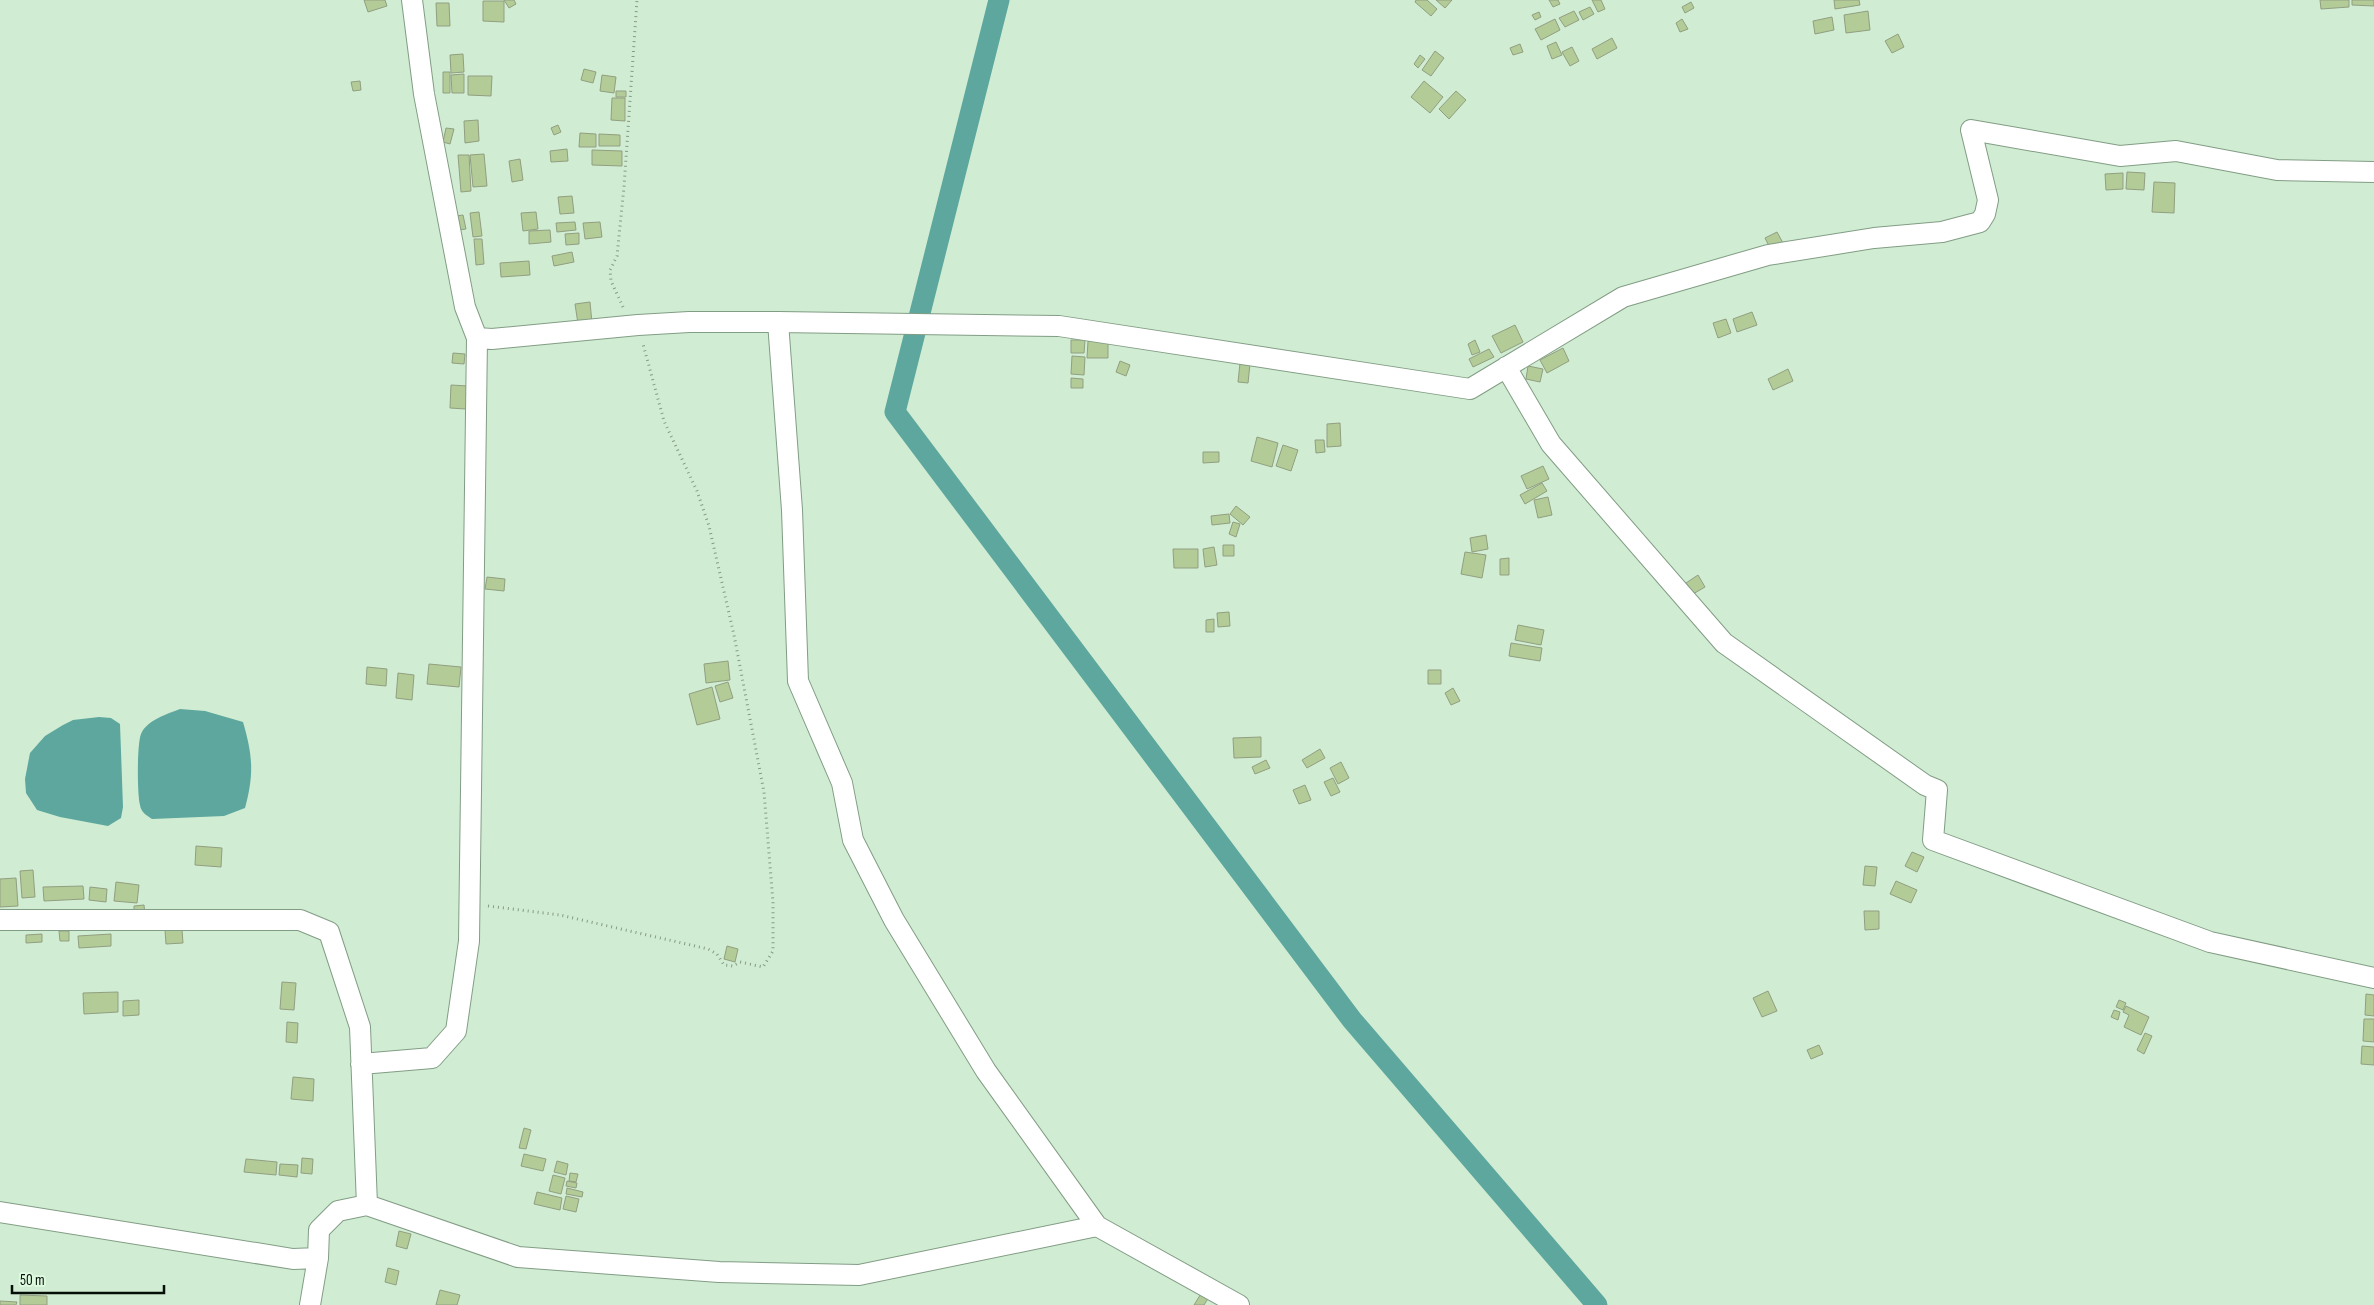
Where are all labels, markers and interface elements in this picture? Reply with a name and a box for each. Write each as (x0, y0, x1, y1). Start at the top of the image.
scale bar (12, 1262, 165, 1294)
text: 50 m (20, 1271, 45, 1290)

